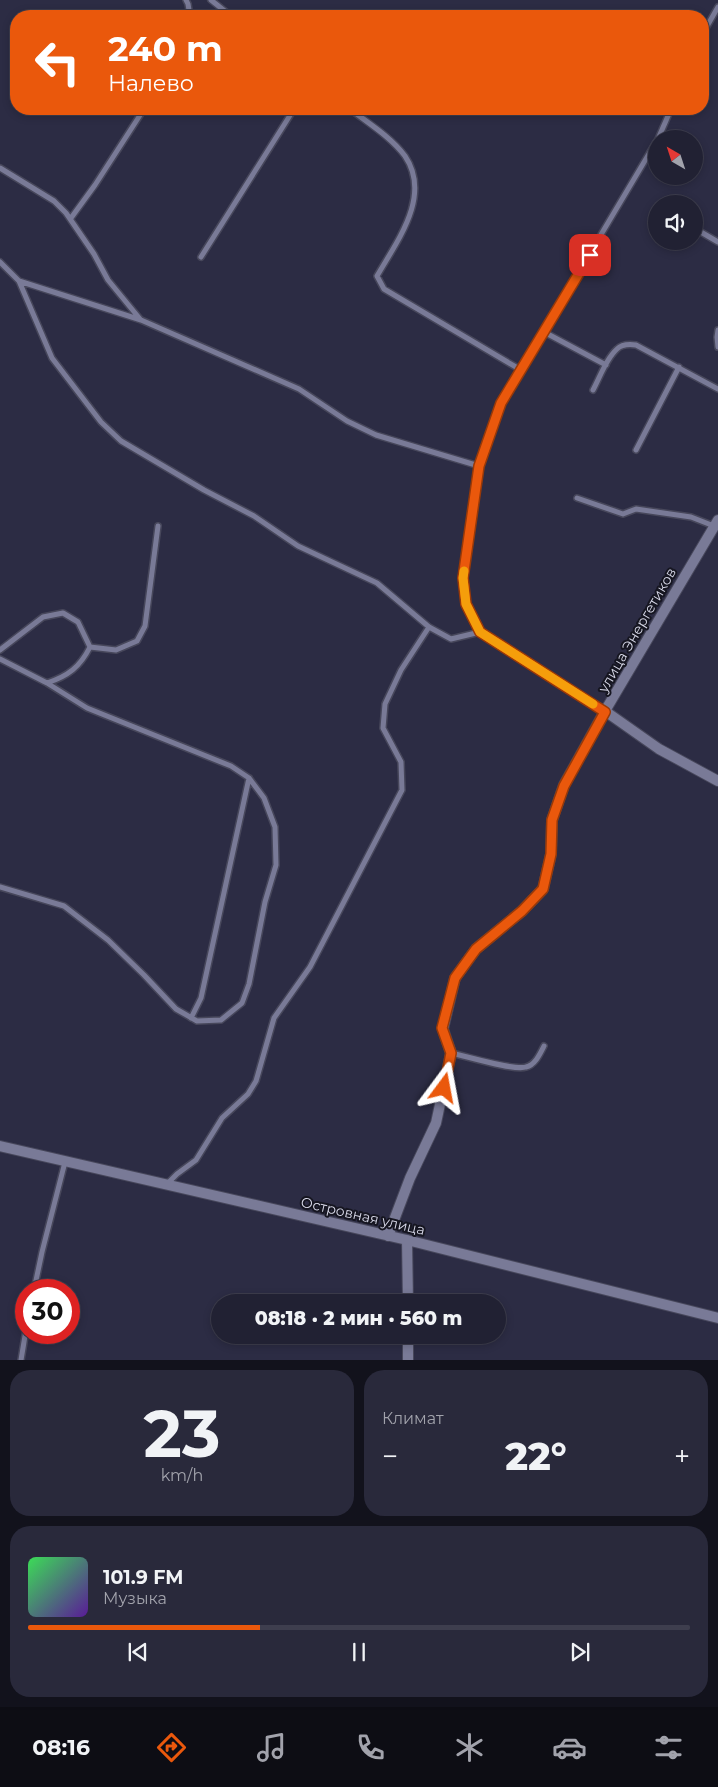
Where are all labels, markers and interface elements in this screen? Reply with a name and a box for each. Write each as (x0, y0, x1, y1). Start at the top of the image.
text: 240 m (108, 27, 223, 70)
icon: left (25, 30, 90, 95)
text: Налево (108, 70, 194, 97)
north arrow (648, 130, 702, 185)
map controls (648, 130, 703, 250)
button: sound (648, 195, 703, 250)
pin (569, 234, 611, 276)
icon: arrive (576, 241, 604, 269)
street label: улица Энергетиков (593, 564, 680, 697)
position arrow (417, 1061, 469, 1113)
street label: Островная улица (299, 1193, 427, 1239)
speed limit sign: 30 (15, 1279, 80, 1344)
text: 08:18 · 2 мин · 560 m (255, 1307, 462, 1330)
text: 23 (144, 1394, 220, 1473)
text: Климат (382, 1409, 444, 1428)
text: 22° (505, 1433, 567, 1480)
text: − (382, 1439, 398, 1473)
text: + (674, 1439, 690, 1473)
text: km/h (161, 1466, 203, 1485)
text: 101.9 FM (103, 1566, 183, 1589)
text: Музыка (103, 1589, 167, 1608)
icon: previous (124, 1638, 152, 1666)
icon: pause (345, 1638, 373, 1666)
icon: next (566, 1638, 594, 1666)
icon: directions (154, 1730, 189, 1765)
icon: music (254, 1730, 289, 1765)
icon: phone (353, 1730, 388, 1765)
icon: climate (452, 1730, 487, 1765)
icon: car (552, 1730, 587, 1765)
icon: filters (651, 1730, 686, 1765)
text: 08:16 (32, 1734, 90, 1761)

